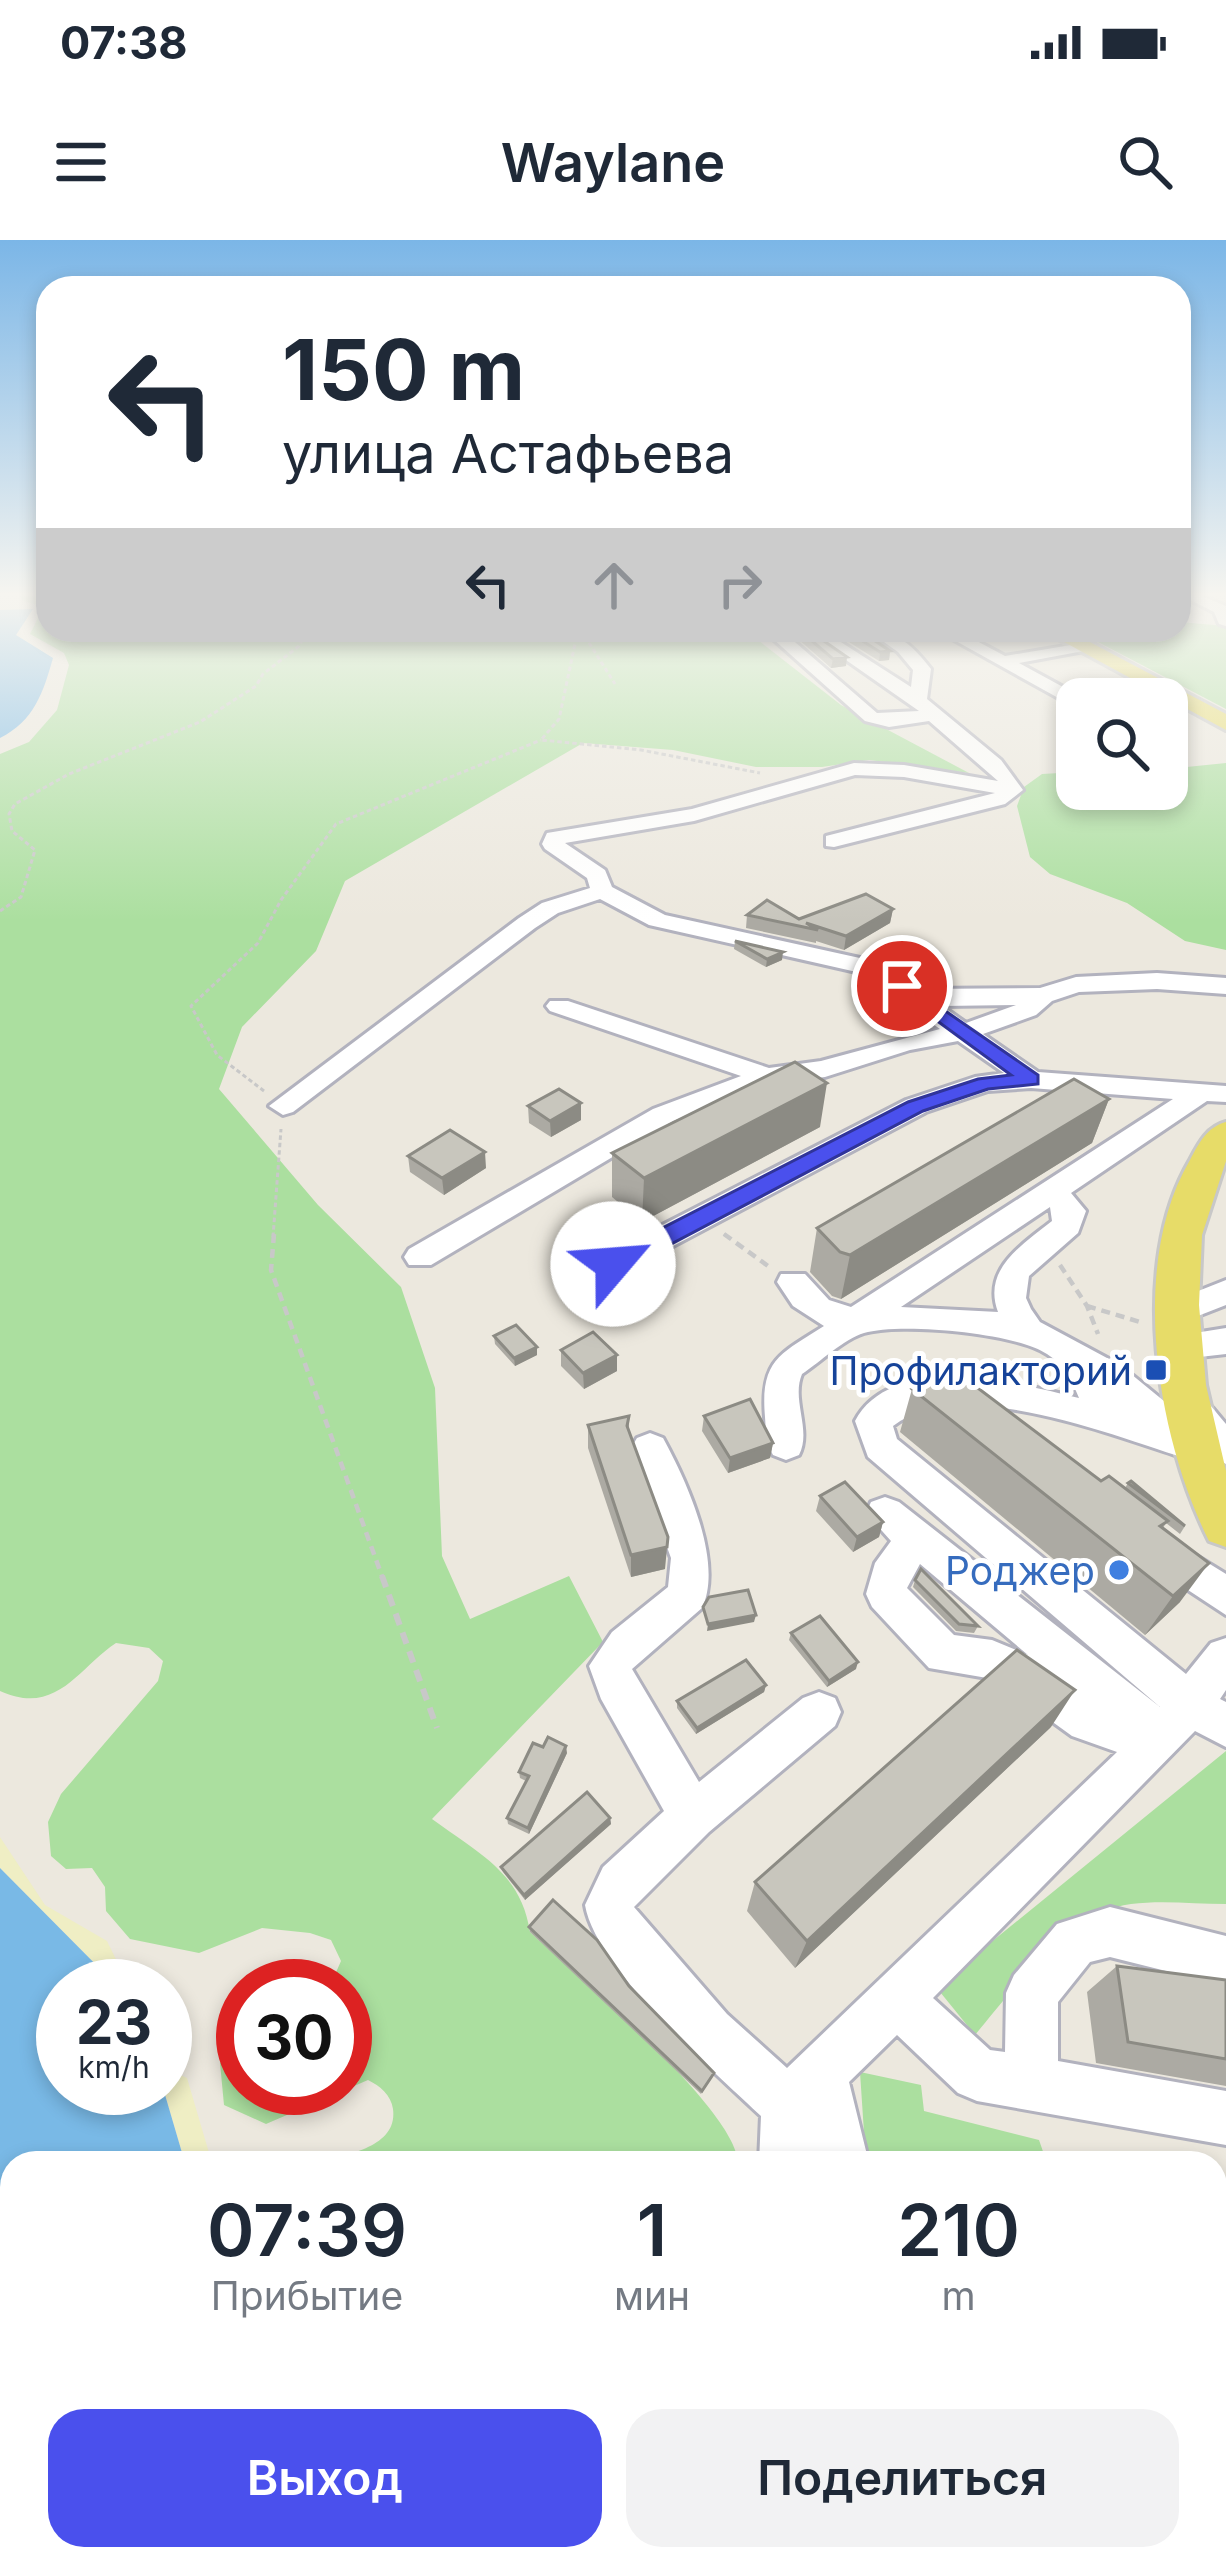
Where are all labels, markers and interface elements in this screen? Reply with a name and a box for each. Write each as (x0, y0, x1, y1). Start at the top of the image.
text: 07:38 (60, 15, 188, 70)
icon: menu (48, 129, 114, 195)
icon: search (1112, 129, 1178, 195)
text: Waylane (501, 130, 725, 195)
text: 150 m (282, 319, 525, 420)
icon: left (84, 324, 240, 480)
text: улица Астафьева (282, 421, 734, 486)
icon: left (455, 552, 521, 618)
icon: ahead (581, 552, 647, 618)
icon: right (707, 552, 773, 618)
map controls (1056, 678, 1188, 810)
button: search (1056, 678, 1188, 810)
pin (851, 935, 953, 1037)
icon: arrive (869, 953, 935, 1019)
position arrow (550, 1201, 676, 1327)
place label: Профилакторий (829, 1347, 1132, 1394)
marker: Профилакторий (1143, 1357, 1169, 1383)
place label: Роджер (945, 1547, 1095, 1594)
marker: Роджер (1106, 1557, 1132, 1583)
speed limit sign: 30 (216, 1959, 372, 2115)
text: 23 (76, 1986, 152, 2058)
text: km/h (78, 2049, 150, 2085)
text: 07:39 (207, 2186, 407, 2273)
text: 1 (637, 2186, 667, 2273)
text: 210 (897, 2186, 1020, 2273)
text: Прибытие (211, 2272, 403, 2319)
text: мин (614, 2272, 690, 2319)
text: m (941, 2272, 976, 2319)
button: Выход (48, 2409, 602, 2547)
button: Поделиться (626, 2409, 1179, 2547)

